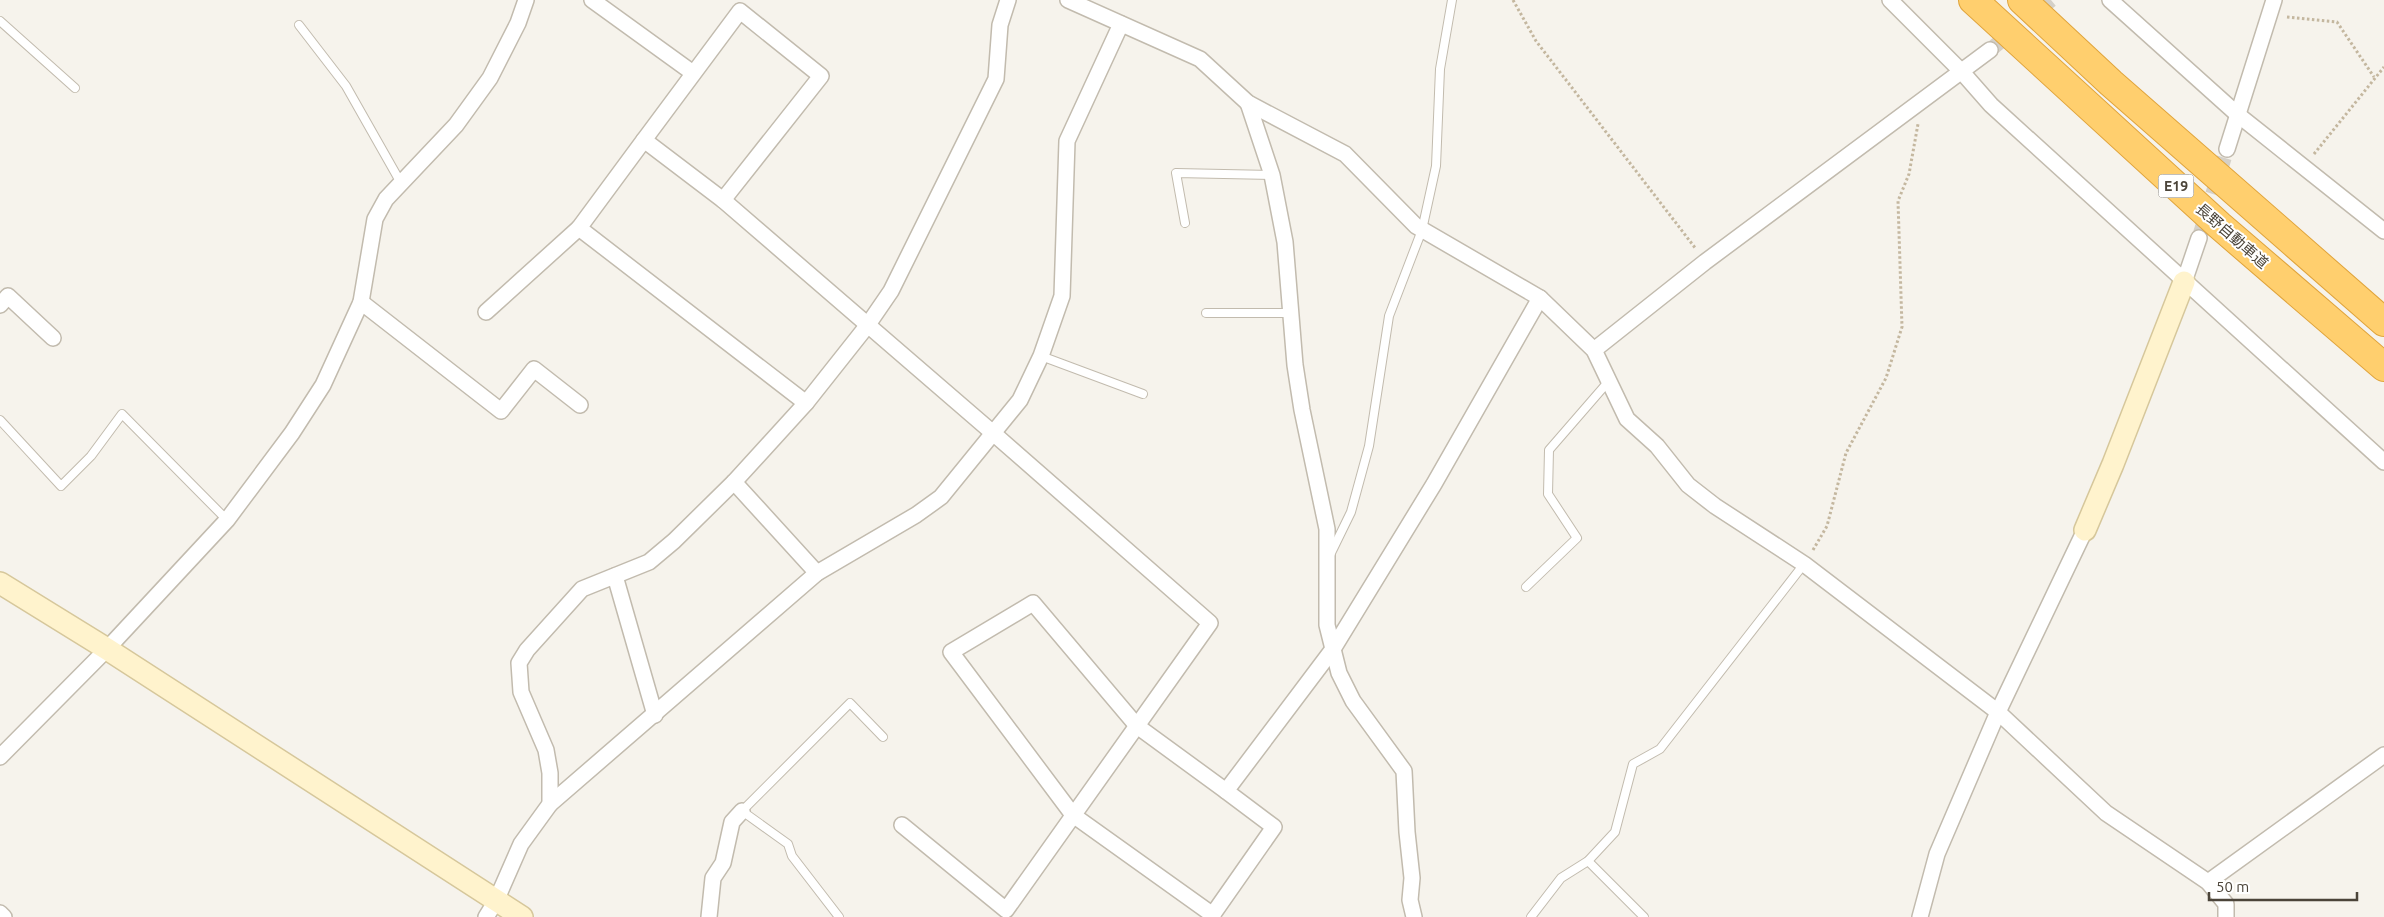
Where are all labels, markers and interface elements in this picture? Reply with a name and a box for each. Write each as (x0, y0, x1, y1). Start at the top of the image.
road number: E19 (2158, 175, 2194, 198)
street label: 長野自動車道 (2193, 200, 2272, 272)
scale bar (2209, 870, 2356, 902)
text: 50 m (2216, 878, 2249, 895)

